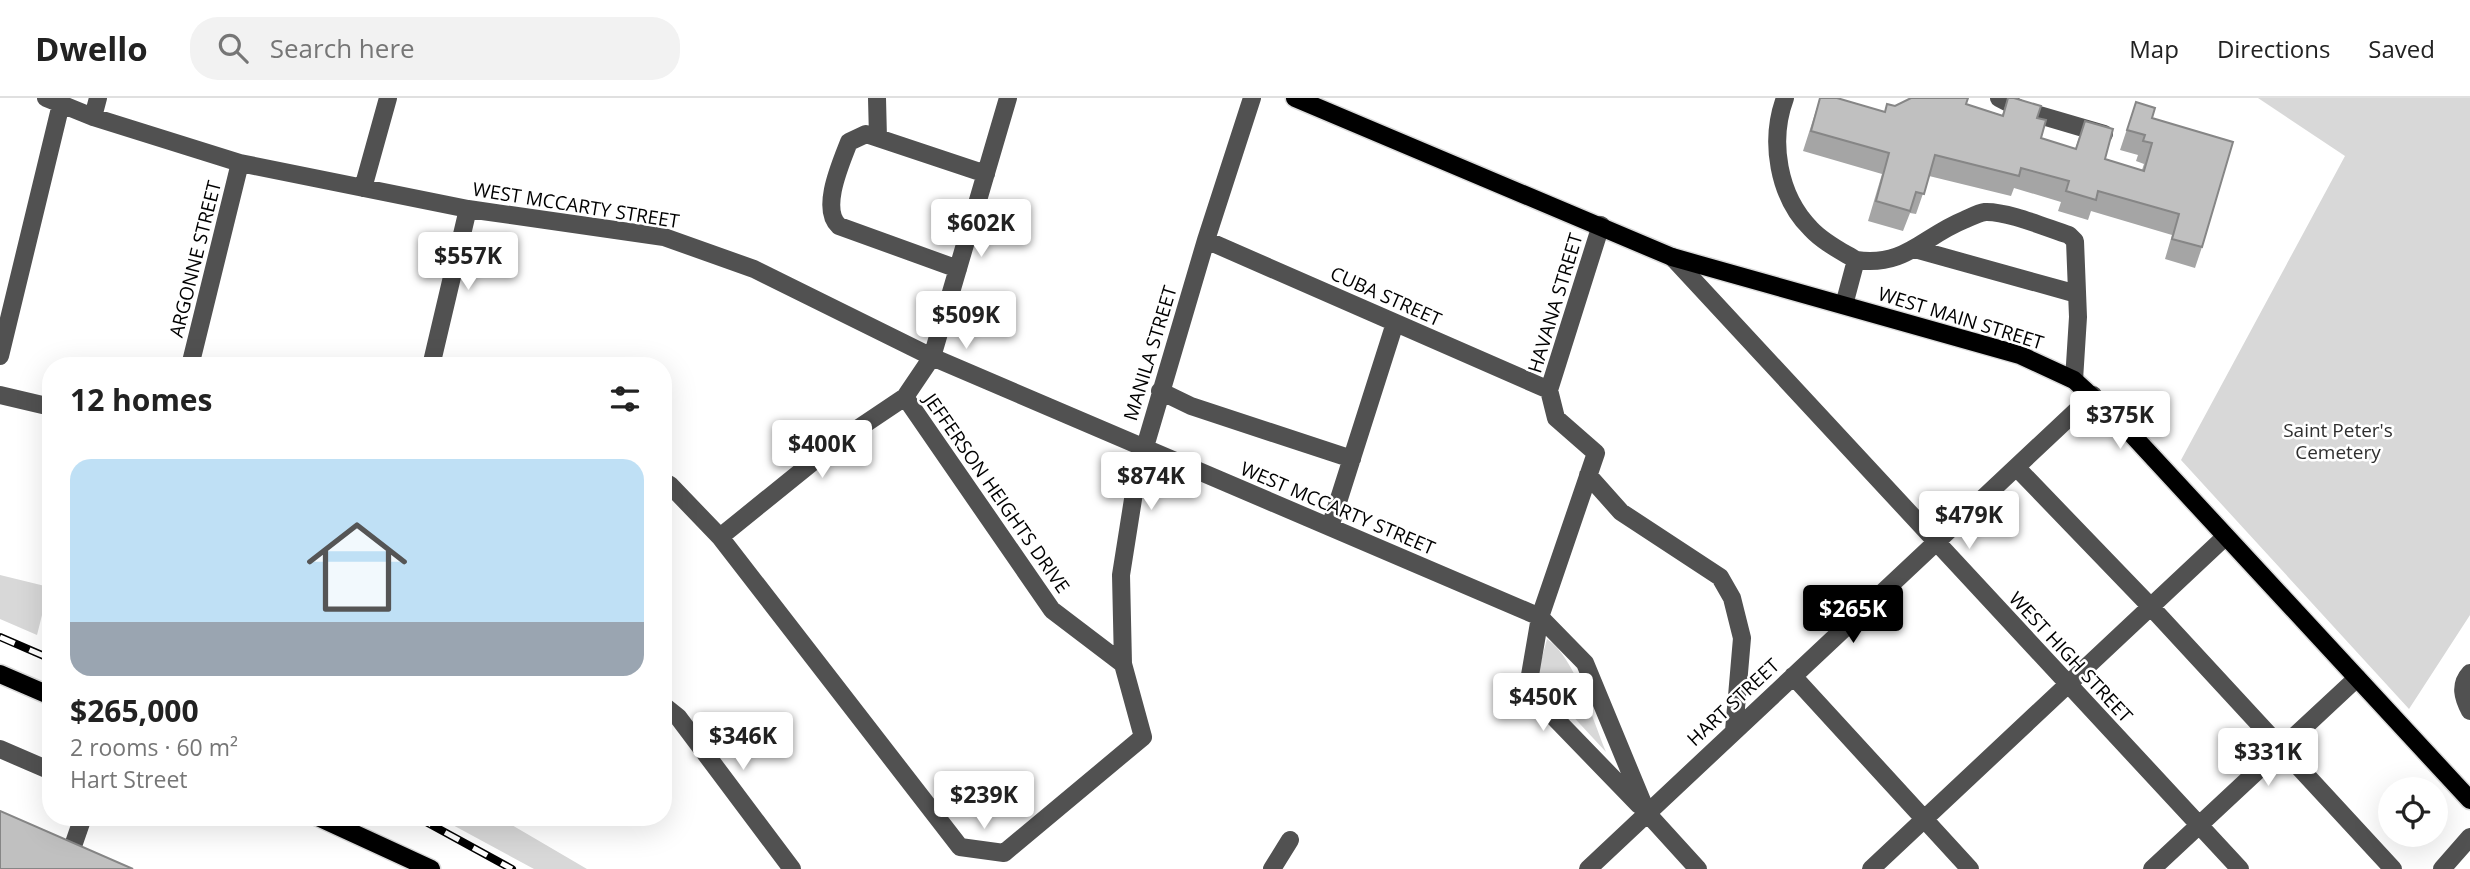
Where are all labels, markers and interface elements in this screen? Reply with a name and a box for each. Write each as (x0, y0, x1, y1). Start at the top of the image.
search box (190, 17, 680, 80)
text: Dwello (35, 26, 148, 71)
icon: search (214, 29, 252, 67)
text: Search here (270, 30, 415, 66)
text: Map (2129, 32, 2179, 65)
text: Directions (2217, 32, 2330, 65)
text: Saved (2368, 32, 2435, 65)
street label: WEST MCCARTY STREET (471, 176, 682, 234)
street label: ARGONNE STREET (163, 177, 227, 340)
pin: $602K (932, 200, 1030, 259)
text: $602K (947, 206, 1015, 238)
street label: HAVANA STREET (1521, 229, 1589, 376)
pin: $557K (419, 232, 517, 292)
text: $557K (434, 239, 502, 271)
street label: CUBA STREET (1326, 260, 1446, 332)
street label: WEST MAIN STREET (1875, 280, 2047, 356)
street label: MANILA STREET (1117, 282, 1183, 424)
pin: $509K (917, 292, 1015, 351)
text: $509K (932, 298, 1000, 330)
text: 12 homes (70, 379, 213, 420)
icon: filters (606, 380, 644, 418)
street label: JEFFERSON HEIGHTS DRIVE (917, 386, 1076, 598)
pin: $375K (2071, 392, 2169, 451)
text: $375K (2086, 398, 2154, 430)
park label: Saint Peter's Cemetery (2283, 417, 2393, 465)
pin: $400K (773, 420, 871, 480)
text: $400K (788, 427, 856, 459)
pin: $874K (1102, 452, 1200, 512)
street label: WEST MCCARTY STREET (1237, 455, 1440, 561)
text: $874K (1117, 459, 1185, 491)
pin: $479K (1920, 491, 2018, 551)
text: $479K (1935, 498, 2003, 530)
icon: home (294, 504, 420, 630)
pin: $265K (1804, 586, 1902, 645)
street label: WEST HIGH STREET (2003, 586, 2139, 728)
text: $265K (1819, 592, 1887, 624)
street label: HART STREET (1681, 652, 1785, 752)
pin: $450K (1494, 674, 1592, 733)
text: $450K (1509, 680, 1577, 712)
text: $265,000 (70, 690, 199, 731)
pin: $346K (694, 712, 792, 772)
text: $346K (709, 719, 777, 751)
pin: $331K (2219, 728, 2317, 788)
text: 2 rooms · 60 m² (70, 731, 238, 763)
text: $331K (2234, 735, 2302, 767)
text: Hart Street (70, 763, 188, 795)
pin: $239K (935, 772, 1033, 831)
map controls (2378, 777, 2448, 847)
button: locate (2378, 777, 2448, 847)
text: $239K (950, 778, 1018, 810)

